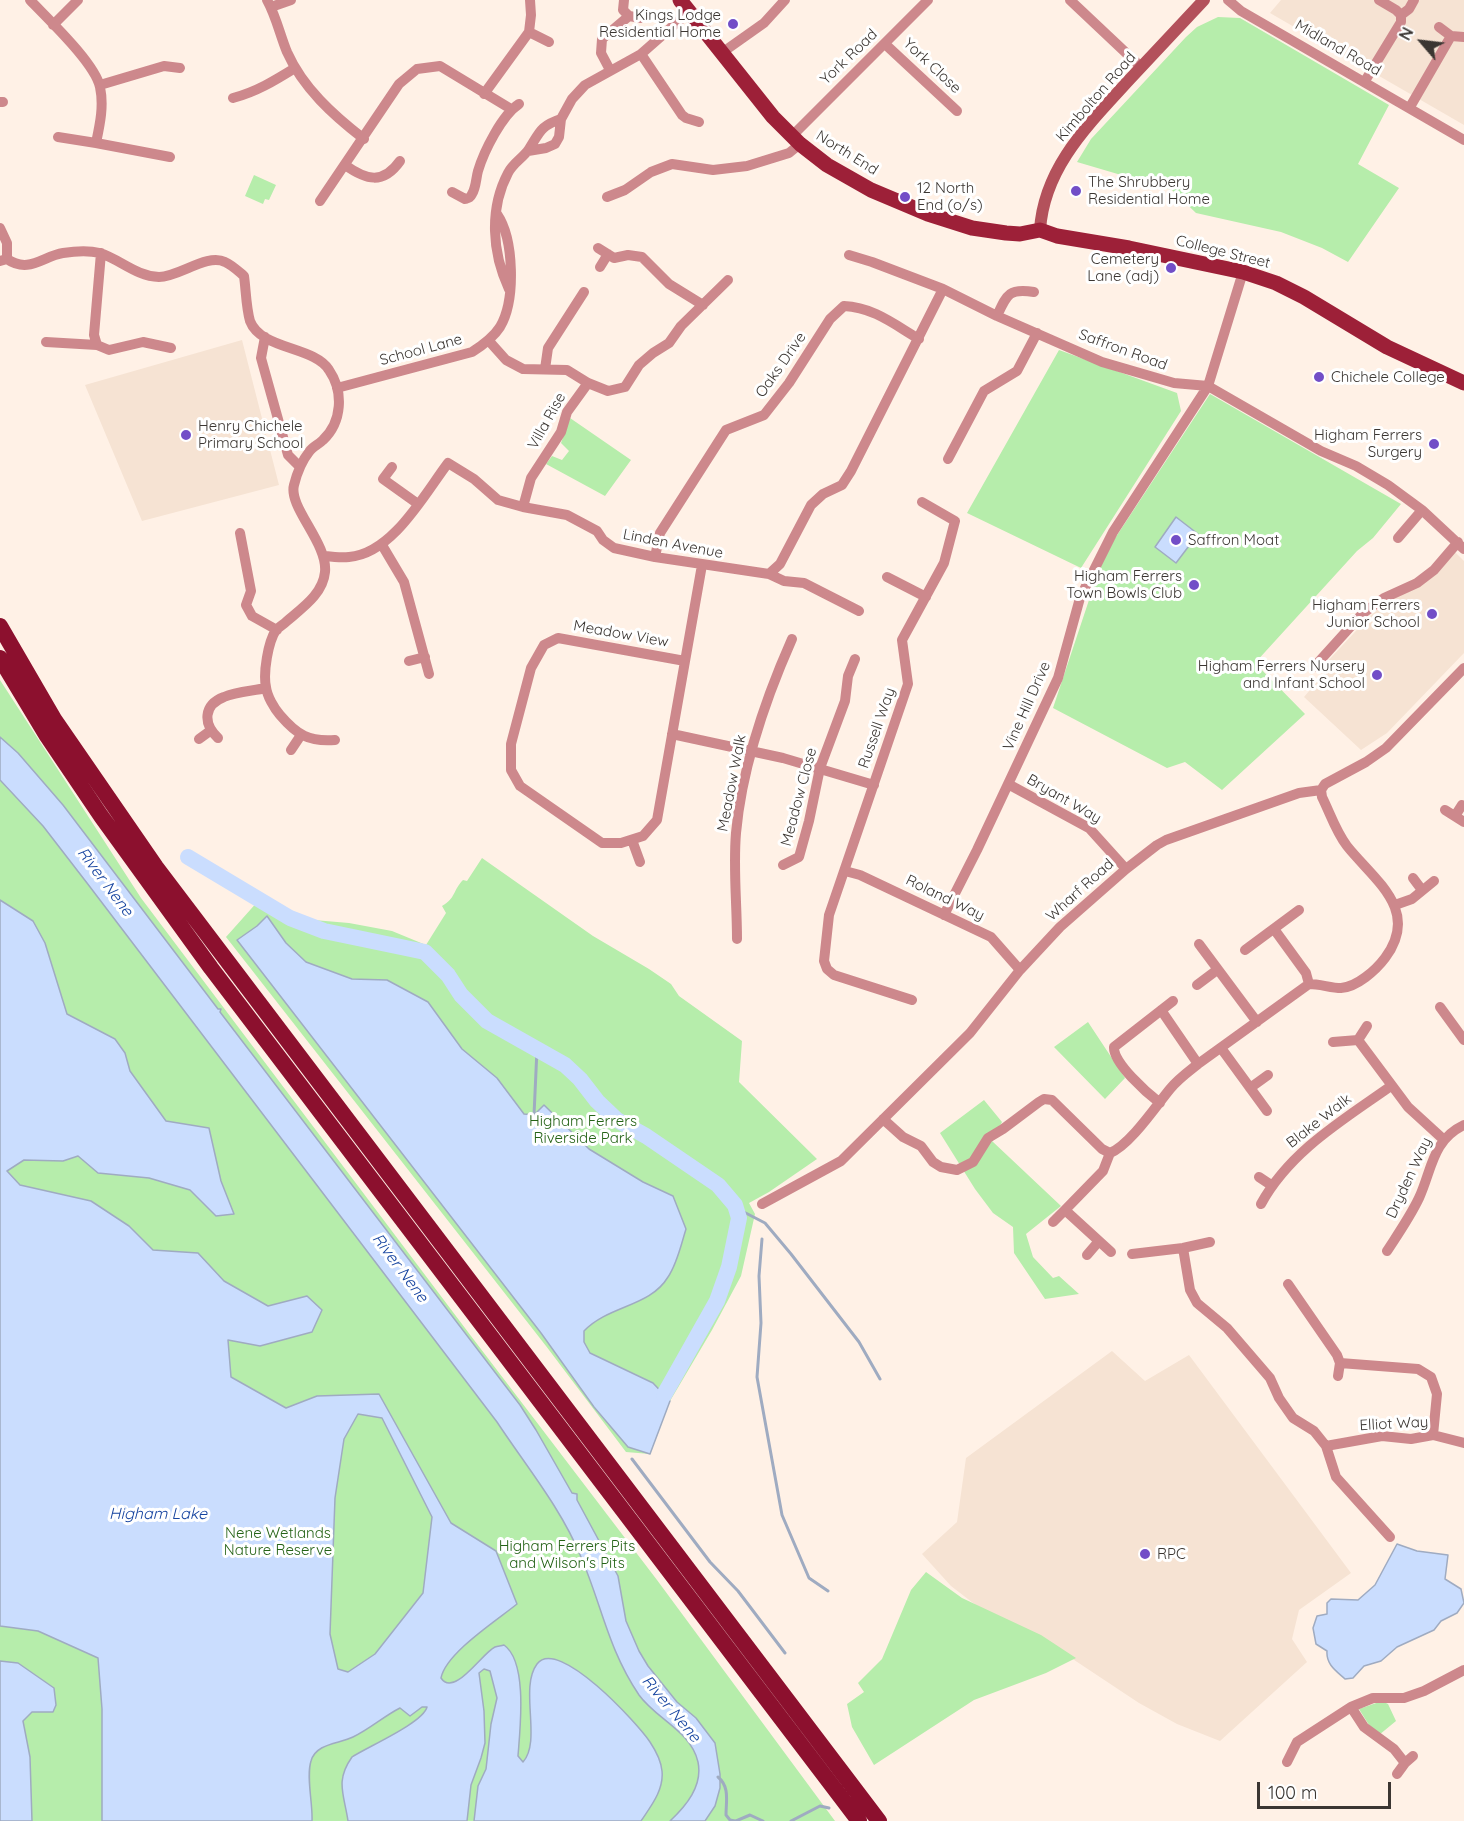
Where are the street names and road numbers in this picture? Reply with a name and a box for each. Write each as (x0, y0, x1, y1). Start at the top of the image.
street label: Midland Road (1292, 16, 1384, 80)
street label: York Road (817, 26, 881, 88)
street label: York Close (899, 35, 965, 97)
street label: Kimbolton Road (1052, 49, 1140, 145)
street label: North End (813, 127, 881, 179)
street label: College Street (1174, 232, 1272, 272)
street label: Saffron Road (1076, 326, 1170, 374)
street label: Oaks Drive (752, 329, 810, 401)
street label: School Lane (378, 330, 464, 370)
street label: Villa Rise (524, 390, 570, 452)
street label: Linden Avenue (621, 525, 725, 563)
street label: Meadow View (572, 617, 670, 651)
street label: Vine Hill Drive (999, 659, 1055, 753)
street label: Russell Way (855, 685, 899, 771)
street label: Meadow Walk (714, 733, 750, 833)
street label: Meadow Close (777, 746, 821, 848)
street label: Bryant Way (1024, 770, 1104, 828)
street label: Wharf Road (1043, 855, 1117, 925)
street label: Roland Way (903, 871, 987, 925)
street label: Blake Walk (1283, 1090, 1355, 1152)
street label: Dryden Way (1382, 1135, 1436, 1221)
street label: Elliot Way (1359, 1413, 1429, 1435)

